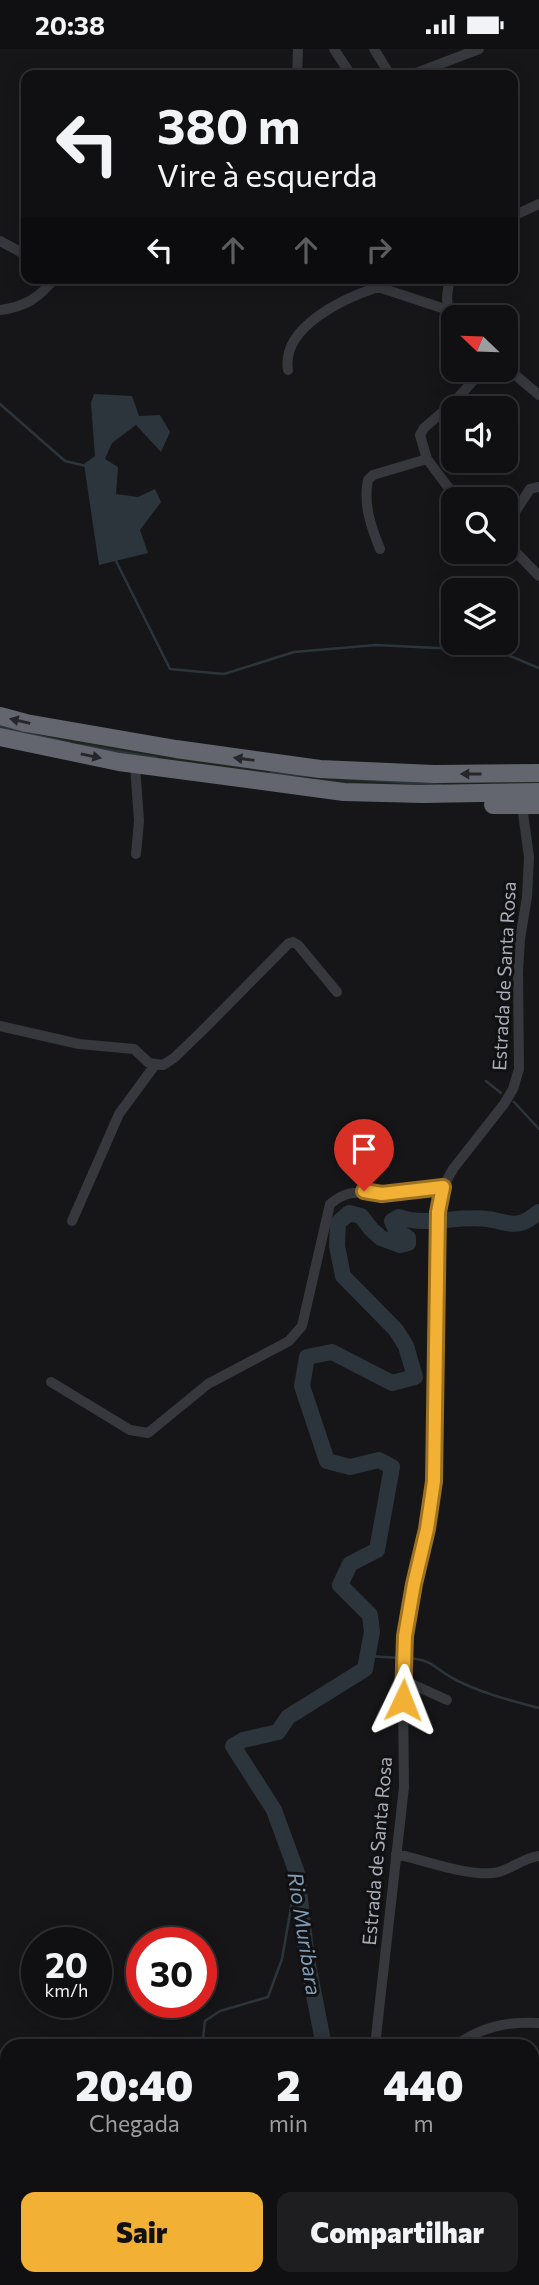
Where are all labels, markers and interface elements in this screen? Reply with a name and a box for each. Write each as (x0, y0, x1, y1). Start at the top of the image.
text: 20:38 (35, 9, 105, 40)
text: 380 m (157, 94, 301, 154)
icon: left (42, 98, 133, 189)
text: Vire à esquerda (157, 154, 378, 194)
icon: left (141, 231, 179, 269)
icon: ahead (214, 231, 252, 269)
icon: ahead (287, 231, 325, 269)
icon: right (360, 231, 398, 269)
north arrow (441, 305, 518, 381)
map controls (441, 305, 518, 655)
button: sound (441, 396, 518, 473)
button: search (441, 487, 518, 564)
button: layers (441, 578, 518, 655)
one-way arrow (9, 715, 31, 726)
one-way arrow (80, 751, 102, 762)
one-way arrow (233, 753, 255, 764)
one-way arrow (460, 768, 482, 780)
street label: Estrada de Santa Rosa (487, 881, 520, 1071)
pin (334, 1119, 394, 1191)
icon: arrive (345, 1130, 383, 1168)
position arrow (366, 1663, 440, 1737)
street label: Estrada de Santa Rosa (357, 1756, 396, 1946)
water label: Rio Muribara (283, 1870, 328, 1997)
speed limit sign: 30 (126, 1927, 217, 2018)
text: 20 (45, 1942, 88, 1985)
text: km/h (45, 1979, 88, 2001)
text: 20:40 (75, 2058, 193, 2110)
text: 2 (276, 2058, 301, 2110)
text: 440 (383, 2058, 464, 2110)
text: Chegada (89, 2109, 180, 2137)
text: min (269, 2109, 308, 2137)
text: m (413, 2109, 434, 2137)
button: Sair (21, 2192, 263, 2272)
button: Compartilhar (277, 2192, 518, 2272)

